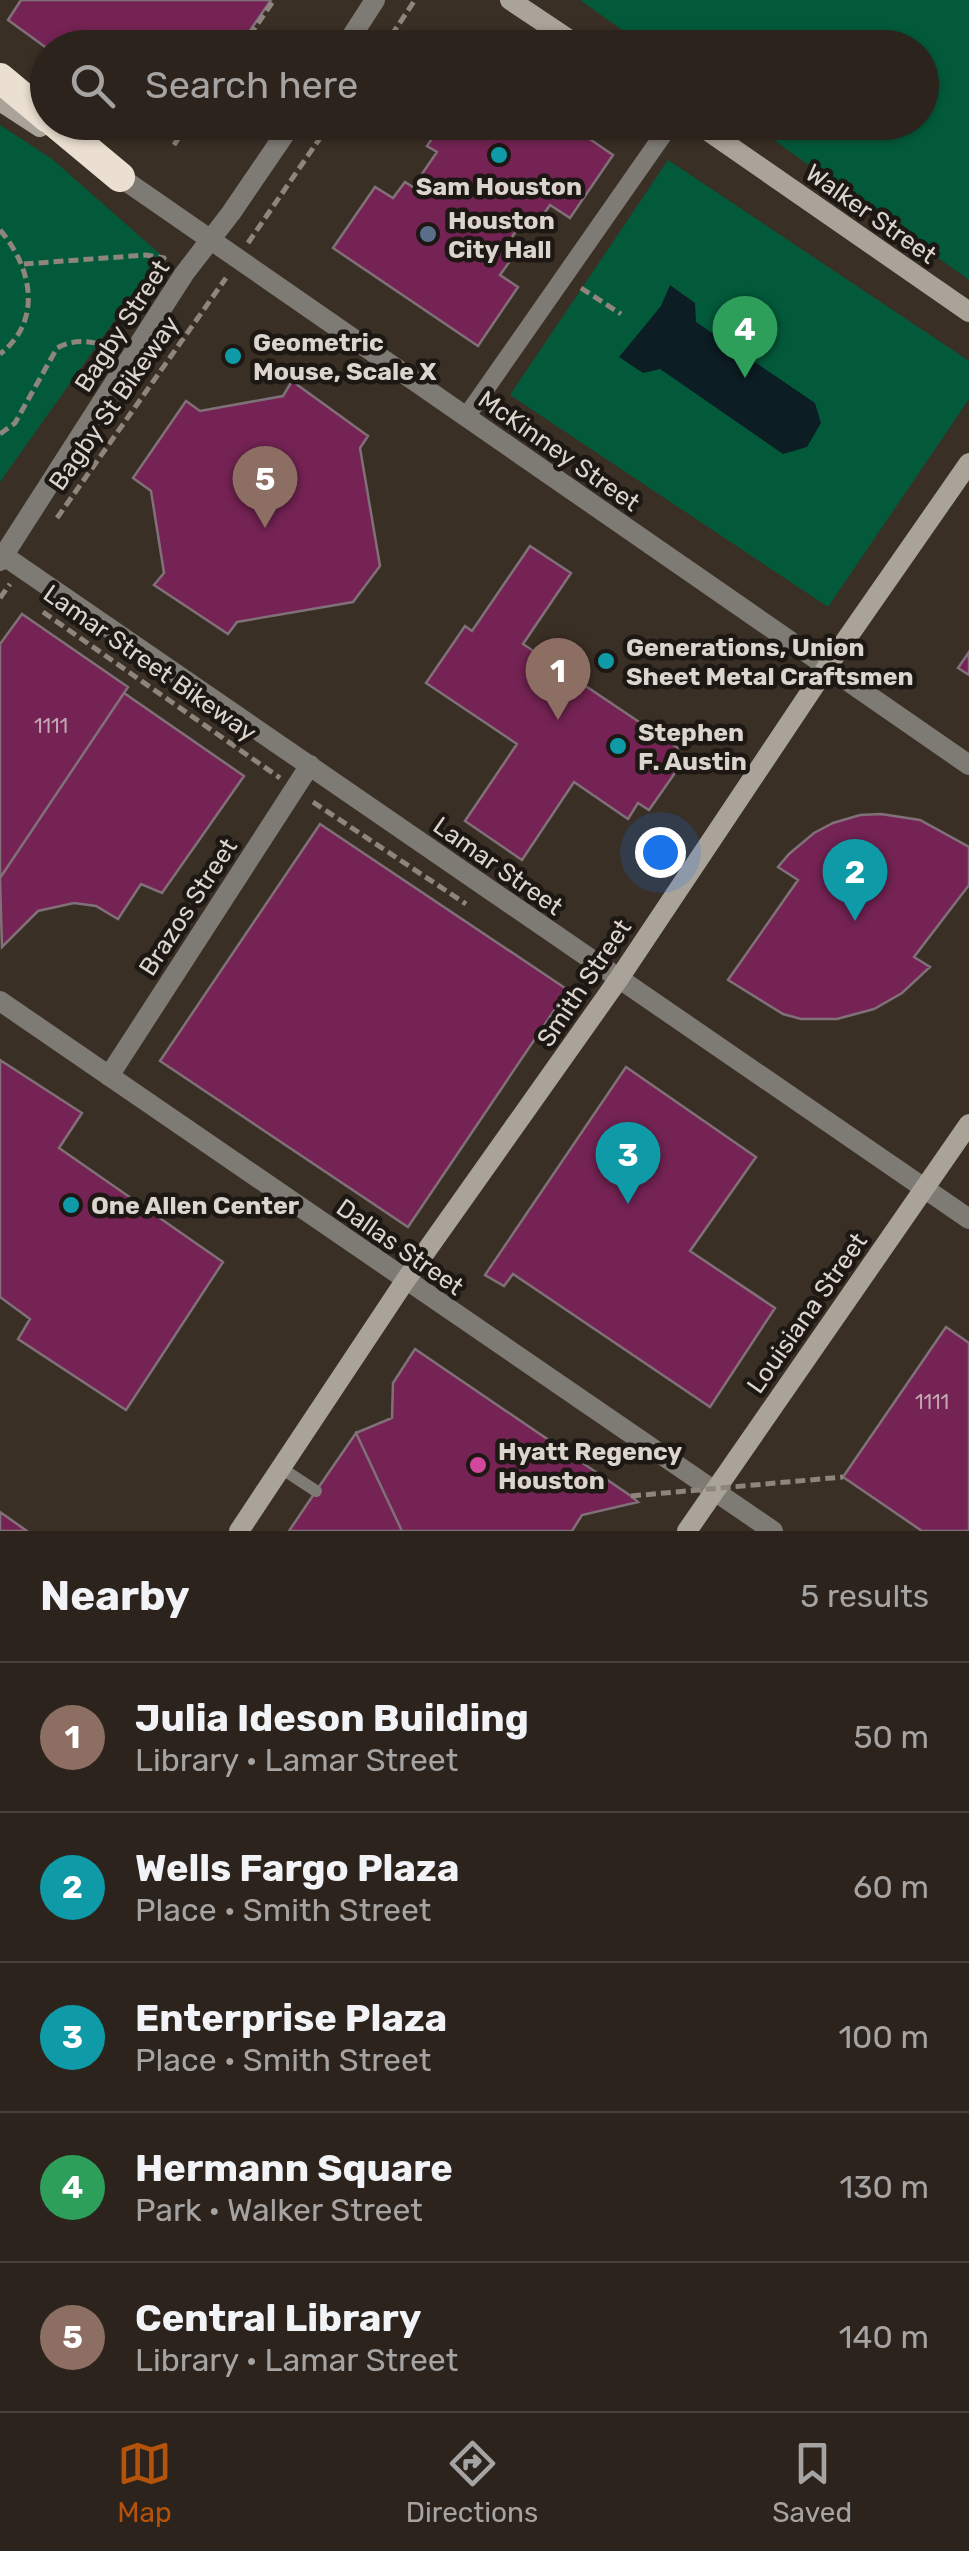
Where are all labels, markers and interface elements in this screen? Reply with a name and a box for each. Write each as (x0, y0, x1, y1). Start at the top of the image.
search box (30, 30, 939, 140)
icon: search (65, 58, 120, 113)
text: Search here (145, 62, 358, 108)
marker: Sam Houston (488, 144, 510, 166)
street label: Walker Street (800, 158, 942, 270)
place label: Sam Houston (416, 172, 582, 201)
place label: Houston City Hall (448, 206, 555, 264)
marker: Houston City Hall (417, 223, 439, 245)
street label: Bagby Street (69, 254, 175, 397)
pin: 4 (712, 296, 778, 378)
street label: Bagby St Bikeway (43, 310, 185, 496)
place label: Geometric Mouse, Scale X (253, 328, 437, 386)
marker: Geometric Mouse, Scale X (222, 345, 244, 367)
street label: McKinney Street (473, 385, 645, 518)
pin: 5 (232, 446, 298, 528)
street label: Lamar Street Bikeway (38, 579, 262, 748)
place label: Generations, Union Sheet Metal Craftsmen (626, 633, 914, 691)
pin: 1 (526, 638, 590, 720)
marker: Generations, Union Sheet Metal Craftsmen (595, 650, 617, 672)
house number: 1111 (34, 714, 68, 738)
place label: Stephen F. Austin (638, 718, 747, 776)
marker: Stephen F. Austin (607, 735, 629, 757)
street label: Lamar Street (428, 811, 568, 921)
your location (635, 827, 686, 878)
street label: Brazos Street (133, 833, 243, 981)
pin: 2 (822, 838, 888, 921)
street label: Smith Street (531, 914, 637, 1052)
pin: 3 (596, 1122, 660, 1204)
place label: One Allen Center (91, 1191, 300, 1220)
street label: Dallas Street (331, 1193, 469, 1301)
marker: One Allen Center (60, 1194, 82, 1216)
street label: Louisiana Street (741, 1227, 873, 1399)
house number: 1111 (915, 1390, 949, 1414)
place label: Hyatt Regency Houston (498, 1437, 682, 1495)
marker: Hyatt Regency Houston (467, 1454, 489, 1476)
text: Nearby (40, 1571, 190, 1621)
text: 5 results (800, 1577, 929, 1615)
text: Julia Ideson Building (135, 1695, 529, 1741)
text: 1 (65, 1718, 80, 1756)
text: 50 m (853, 1718, 929, 1756)
text: Library · Lamar Street (135, 1741, 458, 1779)
text: Wells Fargo Plaza (135, 1845, 459, 1891)
text: 2 (62, 1868, 83, 1906)
text: 60 m (853, 1868, 929, 1906)
text: Place · Smith Street (135, 1891, 431, 1929)
text: Enterprise Plaza (135, 1995, 447, 2041)
text: 3 (62, 2018, 83, 2056)
text: 100 m (838, 2018, 929, 2056)
text: Place · Smith Street (135, 2041, 431, 2079)
text: Hermann Square (135, 2145, 453, 2191)
text: 4 (62, 2168, 83, 2206)
text: 130 m (839, 2168, 929, 2206)
text: Park · Walker Street (135, 2191, 423, 2229)
text: Central Library (135, 2295, 421, 2341)
text: 5 (62, 2318, 83, 2356)
text: 140 m (839, 2318, 929, 2356)
text: Library · Lamar Street (135, 2341, 458, 2379)
tab: Map (117, 2436, 172, 2529)
tab: Directions (406, 2436, 538, 2529)
tab: Saved (772, 2436, 852, 2529)

